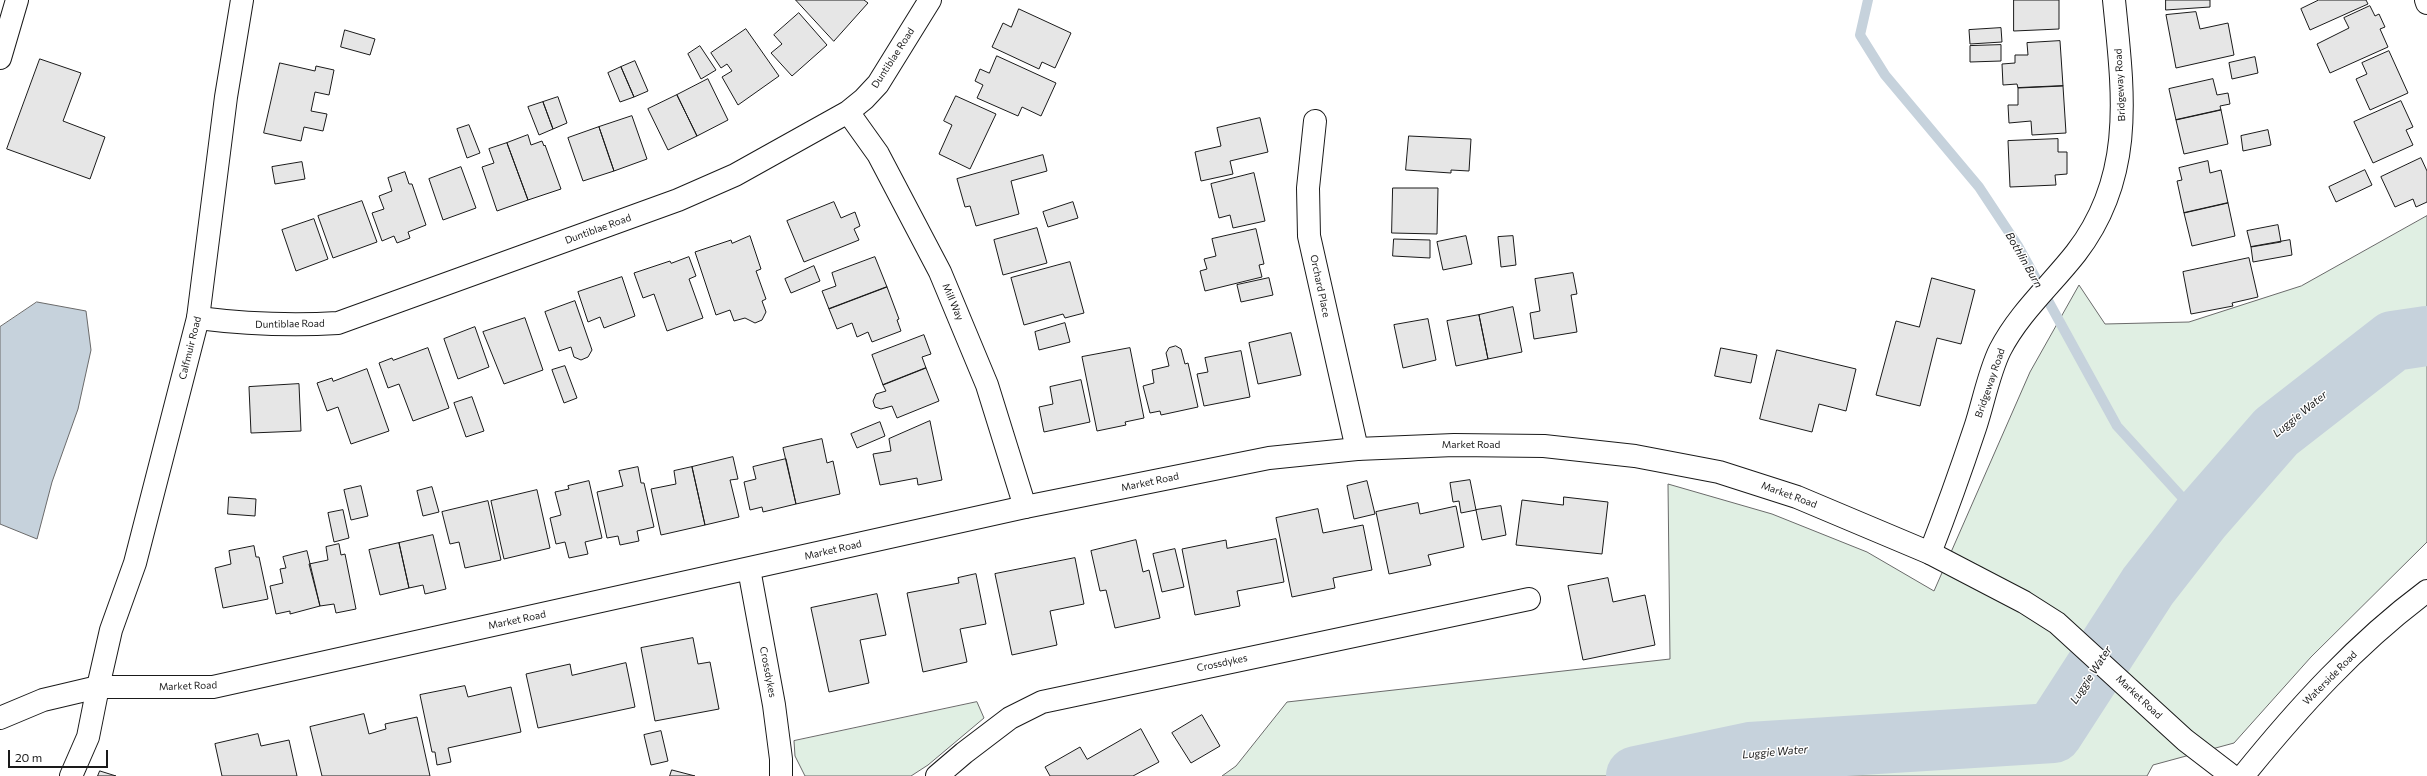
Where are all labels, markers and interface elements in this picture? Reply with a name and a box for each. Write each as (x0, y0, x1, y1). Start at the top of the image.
street label: Duntiblae Road (869, 26, 917, 90)
street label: Bridgeway Road (2112, 48, 2128, 122)
street label: Duntiblae Road (563, 211, 633, 247)
water label: Bothlin Burn (2003, 230, 2045, 290)
street label: Orchard Place (1308, 254, 1332, 318)
street label: Mill Way (940, 282, 966, 322)
street label: Calfmuir Road (176, 315, 204, 381)
street label: Duntiblae Road (255, 317, 325, 331)
street label: Bridgeway Road (1972, 347, 2008, 419)
water label: Luggie Water (2270, 388, 2330, 440)
street label: Market Road (1442, 439, 1500, 451)
street label: Market Road (1120, 470, 1180, 494)
street label: Market Road (1759, 479, 1819, 511)
street label: Market Road (803, 538, 863, 562)
street label: Market Road (487, 608, 547, 632)
water label: Luggie Water (2067, 644, 2115, 706)
street label: Crossdykes (757, 646, 779, 698)
street label: Waterside Road (2300, 648, 2360, 708)
street label: Crossdykes (1196, 652, 1248, 674)
street label: Market Road (2114, 673, 2164, 721)
street label: Market Road (159, 679, 217, 693)
scale bar (10, 742, 110, 768)
water label: Luggie Water (1741, 743, 1809, 761)
text: 20 m (15, 750, 42, 764)

